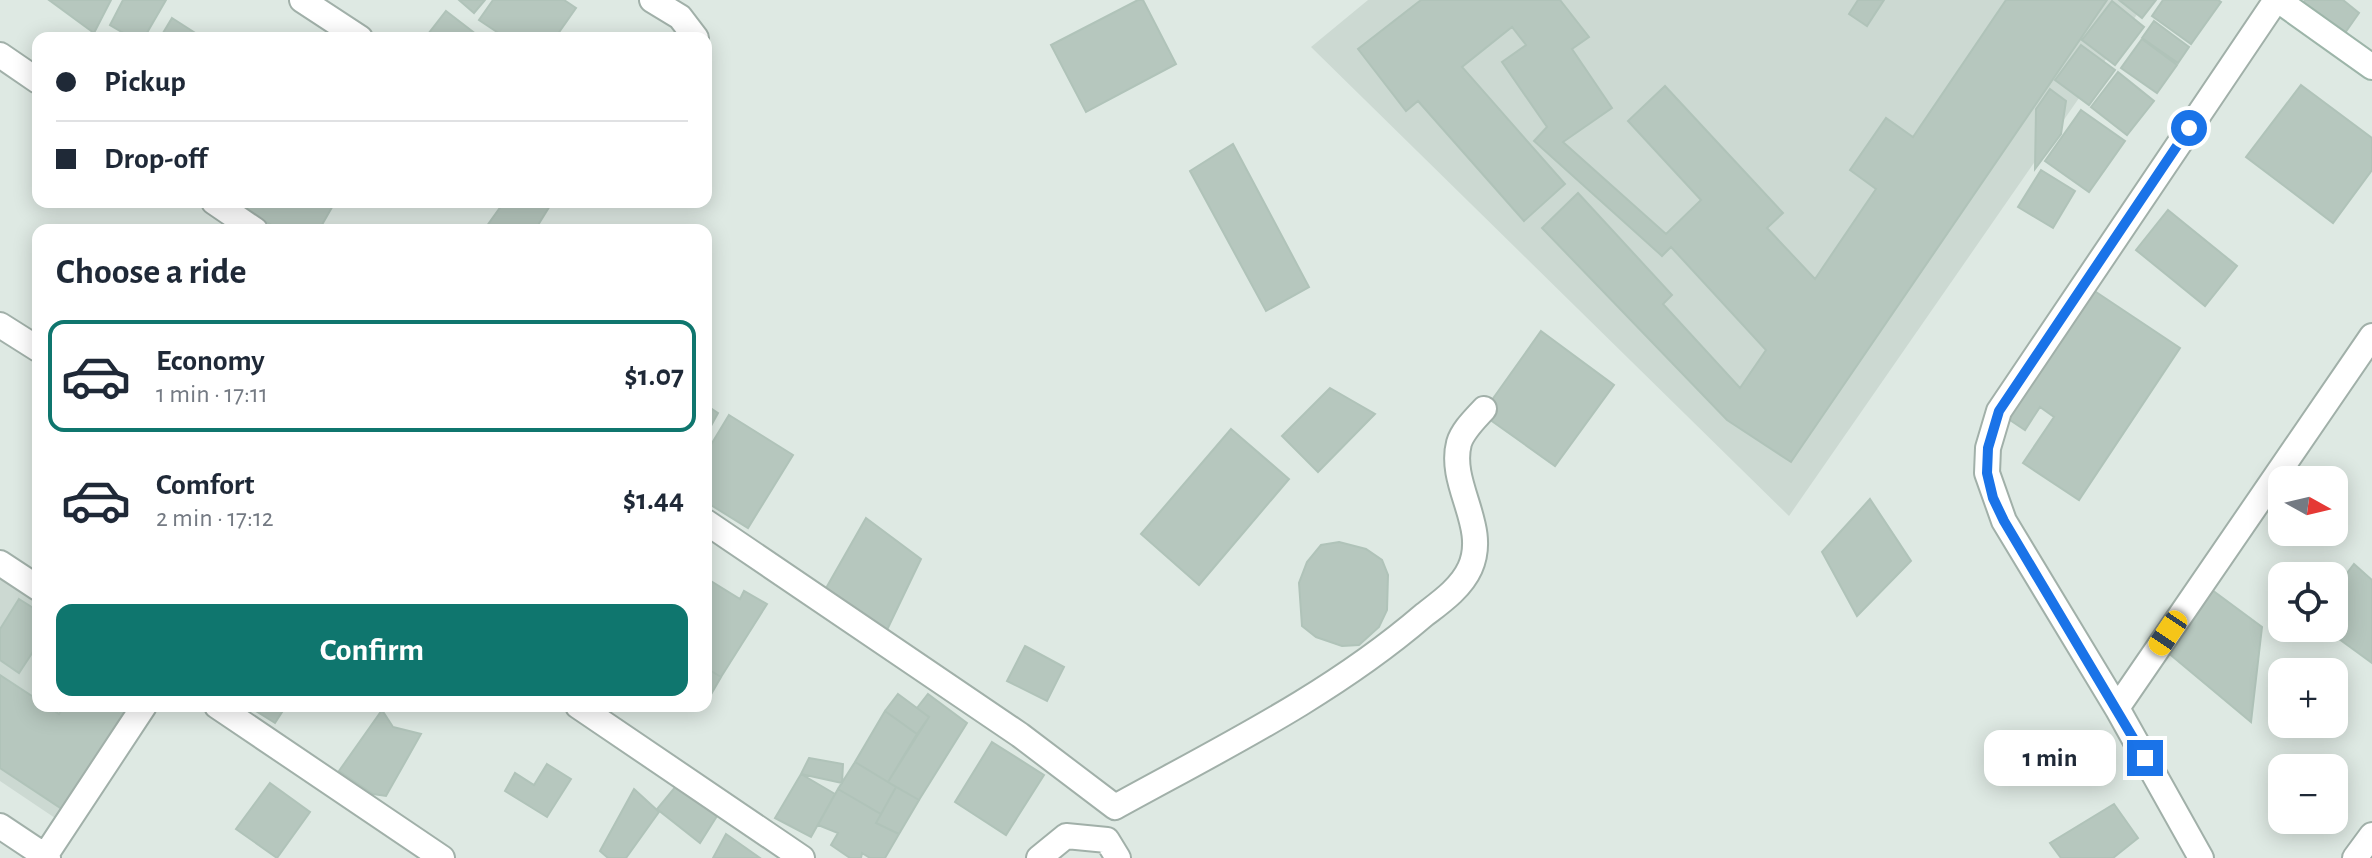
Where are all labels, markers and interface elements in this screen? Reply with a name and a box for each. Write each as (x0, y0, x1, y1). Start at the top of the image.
text: Pickup (104, 67, 186, 97)
route start (2171, 110, 2207, 146)
text: Drop-off (104, 144, 207, 174)
text: Choose a ride (56, 254, 246, 290)
icon: car (60, 340, 132, 412)
text: Economy (156, 346, 265, 376)
text: $1.07 (624, 361, 684, 391)
text: 1 min · 17:11 (156, 381, 268, 407)
icon: car (60, 464, 132, 536)
north arrow (2268, 466, 2348, 546)
map controls (2268, 466, 2348, 834)
text: Comfort (156, 470, 255, 500)
text: $1.44 (623, 485, 684, 515)
text: 2 min · 17:12 (156, 505, 274, 531)
button: locate (2268, 562, 2348, 642)
button: Confirm (56, 604, 688, 696)
car (2145, 606, 2191, 660)
button: + (2268, 658, 2348, 738)
callout: 1 min (1985, 730, 2117, 786)
route end (2127, 740, 2163, 776)
text: 1 min (2023, 745, 2077, 771)
button: − (2268, 754, 2348, 834)

